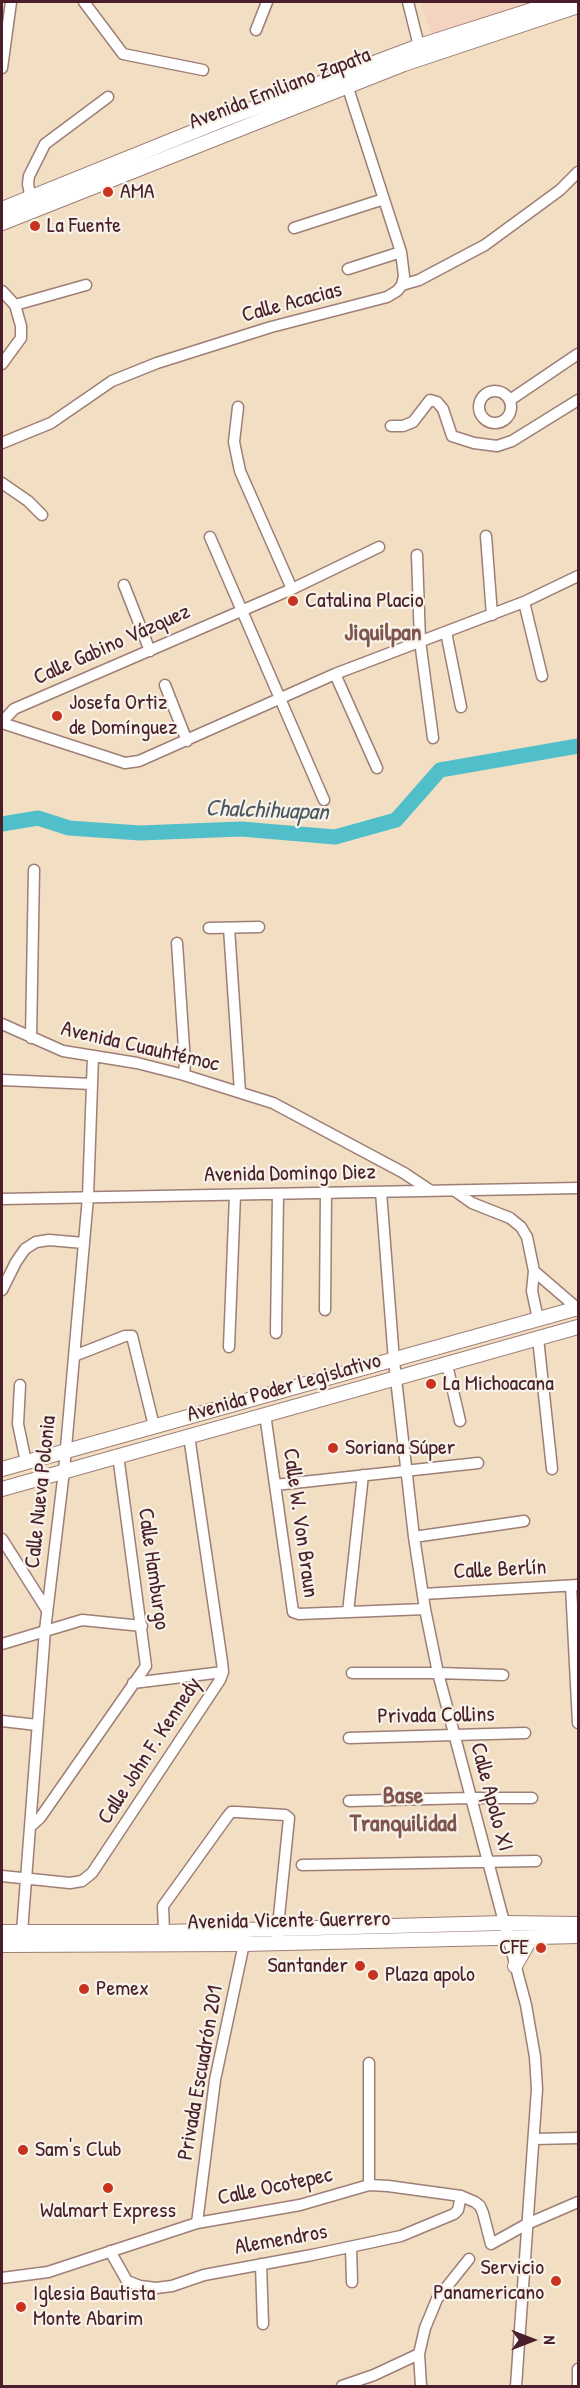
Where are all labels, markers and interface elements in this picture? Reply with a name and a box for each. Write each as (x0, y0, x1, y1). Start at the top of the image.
street label: Avenida Emiliano Zapata (185, 42, 375, 136)
place label: AMA (120, 179, 155, 205)
marker: AMA (101, 185, 115, 199)
place label: La Fuente (47, 213, 121, 239)
marker: La Fuente (28, 219, 42, 233)
street label: Calle Acacias (239, 277, 345, 329)
place label: Catalina Placio (305, 588, 424, 614)
marker: Catalina Placio (286, 594, 300, 608)
street label: Calle Gabino Vázquez (30, 599, 194, 691)
district label: Jiquilpan (344, 620, 422, 648)
place label: Josefa Ortiz de Domínguez (69, 690, 177, 742)
marker: Josefa Ortiz de Domínguez (50, 709, 64, 723)
water label: Chalchihuapan (205, 794, 329, 828)
street label: Avenida Cuauhtémoc (58, 1016, 222, 1078)
street label: Avenida Domingo Diez (204, 1159, 376, 1189)
street label: Avenida Poder Legislativo (184, 1348, 384, 1428)
place label: La Michoacana (443, 1371, 554, 1397)
marker: La Michoacana (424, 1377, 438, 1391)
street label: Calle Nueva Polonia (20, 1414, 62, 1570)
place label: Soriana Súper (345, 1435, 455, 1461)
marker: Soriana Súper (326, 1441, 340, 1455)
street label: Calle W. Von Braun (276, 1447, 324, 1599)
street label: Calle Hamburgo (131, 1506, 175, 1632)
street label: Calle Berlín (453, 1554, 547, 1586)
street label: Calle John F. Kennedy (93, 1673, 207, 1829)
street label: Privada Collins (377, 1702, 495, 1730)
street label: Calle Apolo XI (464, 1740, 518, 1854)
district label: Base Tranquilidad (350, 1783, 456, 1839)
street label: Avenida Vicente Guerrero (188, 1906, 390, 1936)
place label: CFE (499, 1935, 529, 1961)
marker: CFE (534, 1941, 548, 1955)
place label: Santander (267, 1953, 348, 1979)
marker: Santander (353, 1959, 367, 1973)
place label: Plaza apolo (385, 1962, 475, 1988)
marker: Plaza apolo (366, 1968, 380, 1982)
place label: Pemex (96, 1976, 149, 2002)
marker: Pemex (77, 1982, 91, 1996)
street label: Privada Escuadrón 201 (173, 1984, 229, 2162)
place label: Sam's Club (35, 2137, 122, 2163)
marker: Sam's Club (16, 2143, 30, 2157)
street label: Calle Ocotepec (215, 2162, 335, 2212)
marker: Walmart Express (101, 2181, 115, 2195)
place label: Walmart Express (40, 2198, 176, 2224)
street label: Alemendros (233, 2219, 329, 2261)
place label: Servicio Panamericano (433, 2255, 544, 2306)
marker: Servicio Panamericano (549, 2274, 563, 2288)
place label: Iglesia Bautista Monte Abarim (33, 2281, 155, 2332)
marker: Iglesia Bautista Monte Abarim (14, 2300, 28, 2314)
north arrow (502, 2310, 562, 2370)
text: N (539, 2336, 561, 2344)

